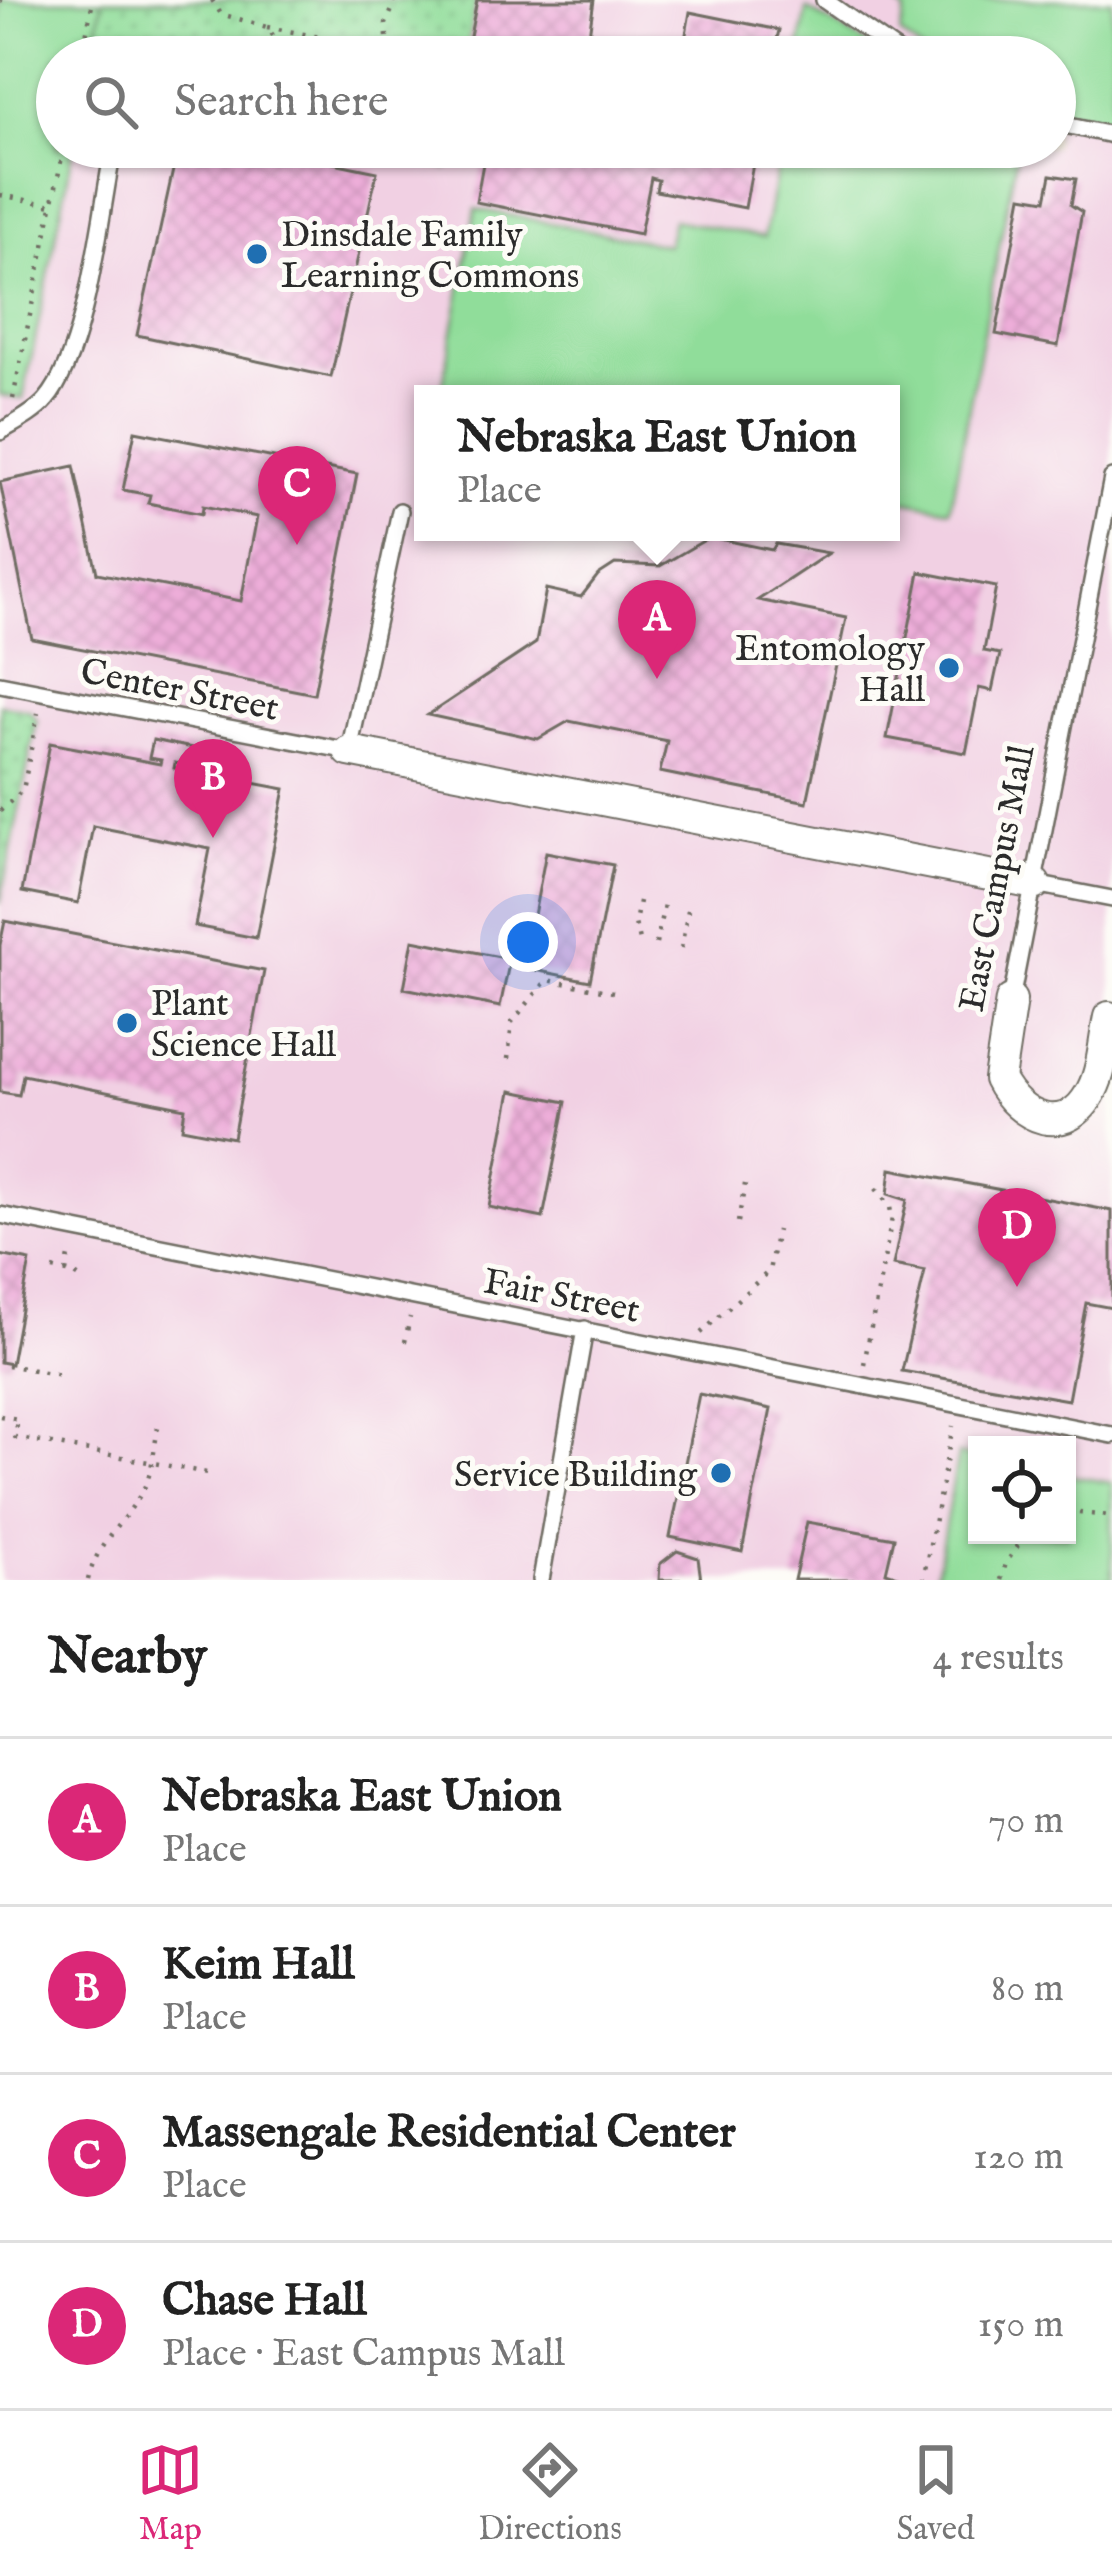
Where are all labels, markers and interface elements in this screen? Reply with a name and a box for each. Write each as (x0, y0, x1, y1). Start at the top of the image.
search box (36, 36, 1076, 168)
icon: search (78, 69, 144, 135)
text: Search here (174, 74, 388, 131)
place label: Dinsdale Family Learning Commons (281, 213, 579, 300)
marker: Dinsdale Family Learning Commons (244, 241, 270, 267)
popup (414, 385, 900, 541)
text: Nebraska East Union (457, 410, 857, 467)
pin: C (258, 446, 336, 545)
text: Place (457, 467, 542, 516)
pin: A (618, 580, 696, 679)
place label: Entomology Hall (735, 627, 925, 714)
street label: Center Street (77, 649, 282, 733)
marker: Entomology Hall (936, 655, 962, 681)
pin: B (174, 739, 252, 838)
street label: East Campus Mall (950, 741, 1046, 1016)
your location (498, 912, 558, 972)
place label: Plant Science Hall (151, 982, 336, 1069)
marker: Plant Science Hall (114, 1010, 140, 1036)
pin: D (978, 1188, 1056, 1287)
street label: Fair Street (479, 1259, 643, 1335)
map controls (968, 1436, 1076, 1544)
button: locate (968, 1436, 1076, 1544)
place label: Service Building (454, 1453, 697, 1499)
marker: Service Building (708, 1460, 734, 1486)
text: Nearby (48, 1626, 207, 1691)
text: 4 results (932, 1634, 1064, 1683)
text: Nebraska East Union (162, 1769, 562, 1826)
text: A (74, 1797, 100, 1846)
text: 70 m (988, 1797, 1064, 1846)
text: Place (162, 1826, 247, 1875)
text: Keim Hall (162, 1937, 355, 1994)
text: B (74, 1965, 100, 2014)
text: 80 m (991, 1965, 1064, 2014)
text: Place (162, 1994, 247, 2043)
text: Massengale Residential Center (162, 2105, 736, 2162)
text: C (73, 2133, 101, 2182)
text: 120 m (973, 2133, 1064, 2182)
text: Place (162, 2162, 247, 2211)
text: Chase Hall (162, 2273, 367, 2330)
text: D (71, 2301, 103, 2350)
text: 150 m (978, 2301, 1064, 2350)
text: Place · East Campus Mall (162, 2330, 565, 2379)
tab: Map (137, 2437, 203, 2551)
tab: Directions (478, 2437, 622, 2551)
tab: Saved (897, 2437, 975, 2551)

